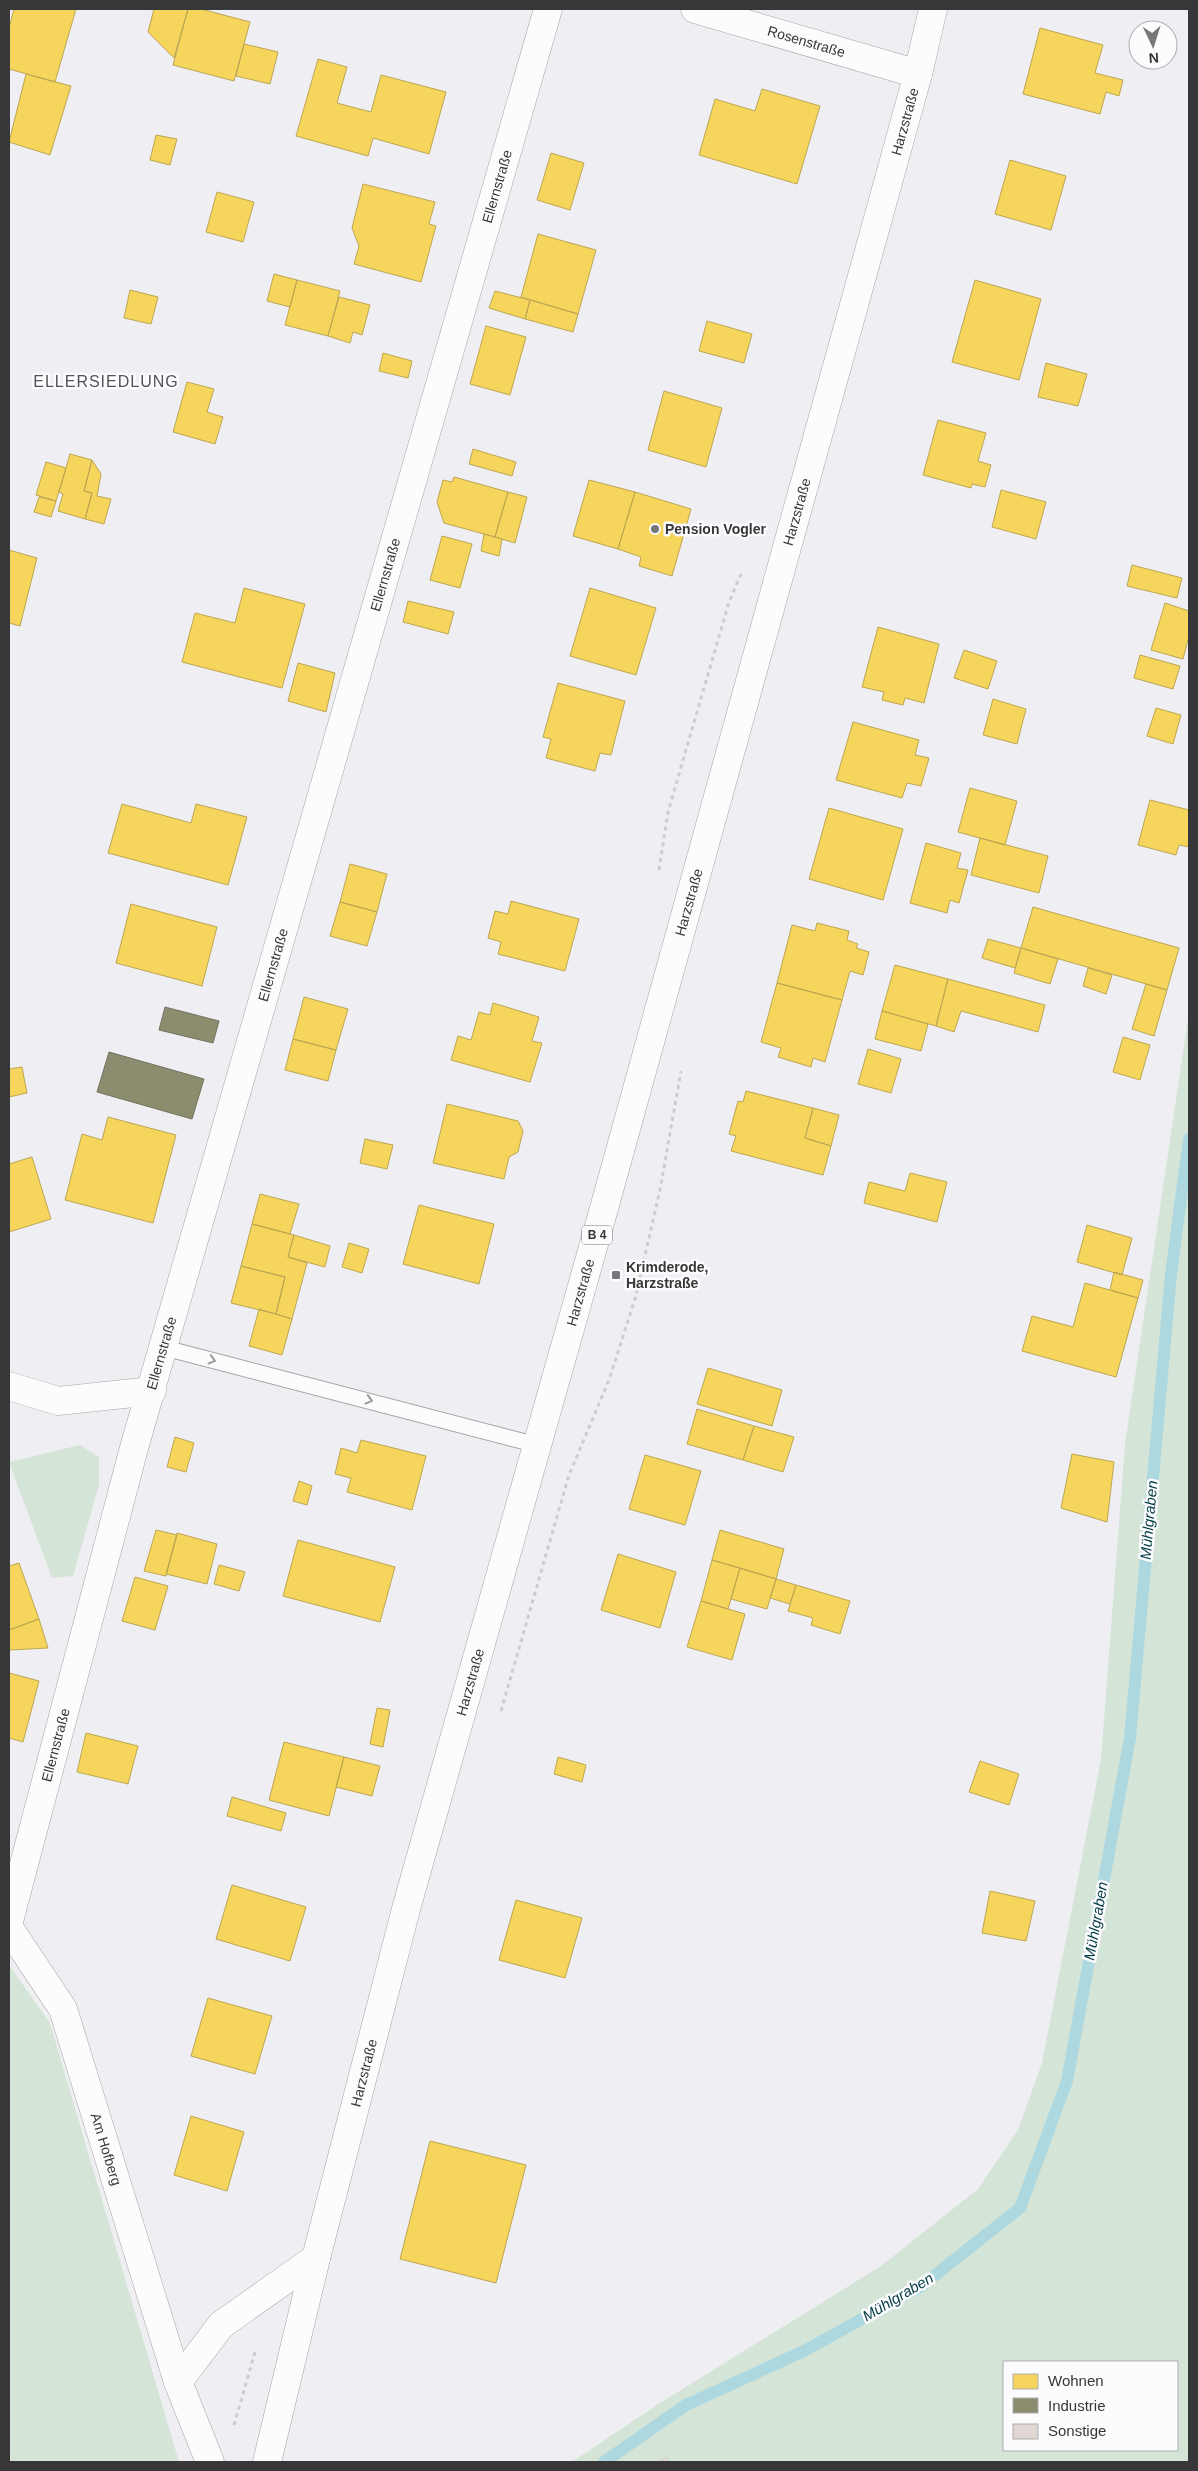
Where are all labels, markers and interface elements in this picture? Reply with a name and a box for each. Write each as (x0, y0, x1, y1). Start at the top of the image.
north arrow (1128, 20, 1178, 70)
street label: Rosenstraße (766, 23, 847, 60)
text: N (1148, 50, 1160, 66)
street label: Harzstraße (888, 86, 922, 157)
street label: Ellernstraße (479, 148, 515, 225)
district label: ELLERSIEDLUNG (33, 373, 179, 390)
street label: Harzstraße (780, 476, 814, 547)
place label: Pension Vogler (665, 521, 766, 537)
marker: Pension Vogler (649, 523, 661, 535)
street label: Ellernstraße (367, 536, 403, 613)
street label: Harzstraße (672, 866, 706, 938)
street label: Ellernstraße (255, 926, 291, 1003)
road number: B 4 (582, 1226, 612, 1244)
street label: Harzstraße (563, 1257, 597, 1328)
place label: Krimderode, Harzstraße (626, 1259, 708, 1291)
marker: Krimderode, Harzstraße (610, 1269, 622, 1281)
street label: Ellernstraße (143, 1314, 179, 1392)
one-way arrow (208, 1354, 217, 1365)
one-way arrow (365, 1395, 373, 1405)
water label: Mühlgraben (1137, 1480, 1160, 1560)
street label: Harzstraße (453, 1646, 487, 1718)
street label: Ellernstraße (38, 1706, 73, 1784)
water label: Mühlgraben (1080, 1880, 1111, 1961)
street label: Harzstraße (347, 2037, 380, 2108)
street label: Am Hofberg (88, 2111, 125, 2187)
water label: Mühlgraben (859, 2269, 936, 2324)
legend (1003, 2361, 1178, 2451)
text: Wohnen (1048, 2372, 1104, 2389)
text: Industrie (1048, 2397, 1106, 2414)
text: Sonstige (1048, 2422, 1106, 2439)

